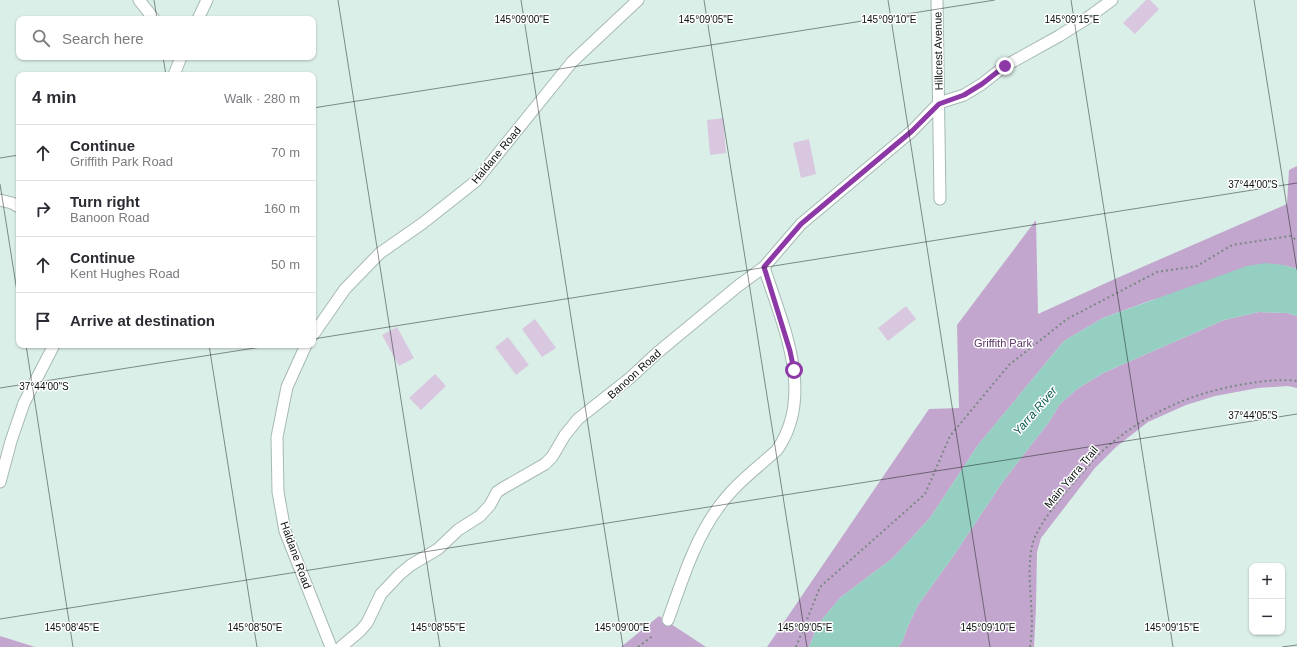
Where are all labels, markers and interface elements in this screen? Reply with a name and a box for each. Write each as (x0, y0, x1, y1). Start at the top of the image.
street label: Hillcrest Avenue (931, 12, 945, 90)
text: 145°09'00"E (494, 14, 550, 25)
text: 145°09'05"E (678, 14, 734, 25)
text: 145°09'10"E (861, 14, 917, 25)
text: 145°09'15"E (1044, 14, 1100, 25)
search box (16, 16, 316, 60)
icon: search (30, 27, 52, 49)
text: Search here (62, 30, 144, 47)
route end (996, 57, 1014, 75)
text: 4 min (32, 88, 76, 107)
text: Walk · 280 m (224, 91, 300, 106)
street label: Haldane Road (469, 124, 523, 186)
text: Continue (70, 137, 135, 154)
icon: ahead (32, 142, 54, 164)
text: 70 m (271, 145, 300, 160)
text: Griffith Park Road (70, 154, 173, 169)
text: 37°44'00"S (1228, 179, 1278, 190)
text: Turn right (70, 193, 140, 210)
icon: right (32, 198, 54, 220)
text: 160 m (264, 201, 300, 216)
text: Banoon Road (70, 210, 150, 225)
text: Continue (70, 249, 135, 266)
icon: ahead (32, 254, 54, 276)
text: 50 m (271, 257, 300, 272)
text: Kent Hughes Road (70, 266, 180, 281)
icon: arrive (32, 310, 54, 332)
text: Arrive at destination (70, 312, 215, 329)
park label: Griffith Park (974, 337, 1032, 349)
street label: Banoon Road (605, 347, 663, 401)
route start (785, 361, 803, 379)
text: 37°44'00"S (19, 381, 69, 392)
water label: Yarra River (1010, 383, 1061, 438)
text: 37°44'05"S (1228, 410, 1278, 421)
street label: Main Yarra Trail (1042, 444, 1100, 510)
street label: Haldane Road (278, 520, 314, 590)
map controls (1249, 563, 1285, 635)
button: + (1249, 563, 1285, 599)
button: − (1249, 599, 1285, 635)
text: 145°08'45"E (44, 622, 100, 633)
text: 145°08'50"E (227, 622, 283, 633)
text: 145°08'55"E (410, 622, 466, 633)
text: 145°09'00"E (594, 622, 650, 633)
text: 145°09'05"E (777, 622, 833, 633)
text: 145°09'10"E (960, 622, 1016, 633)
text: 145°09'15"E (1144, 622, 1200, 633)

